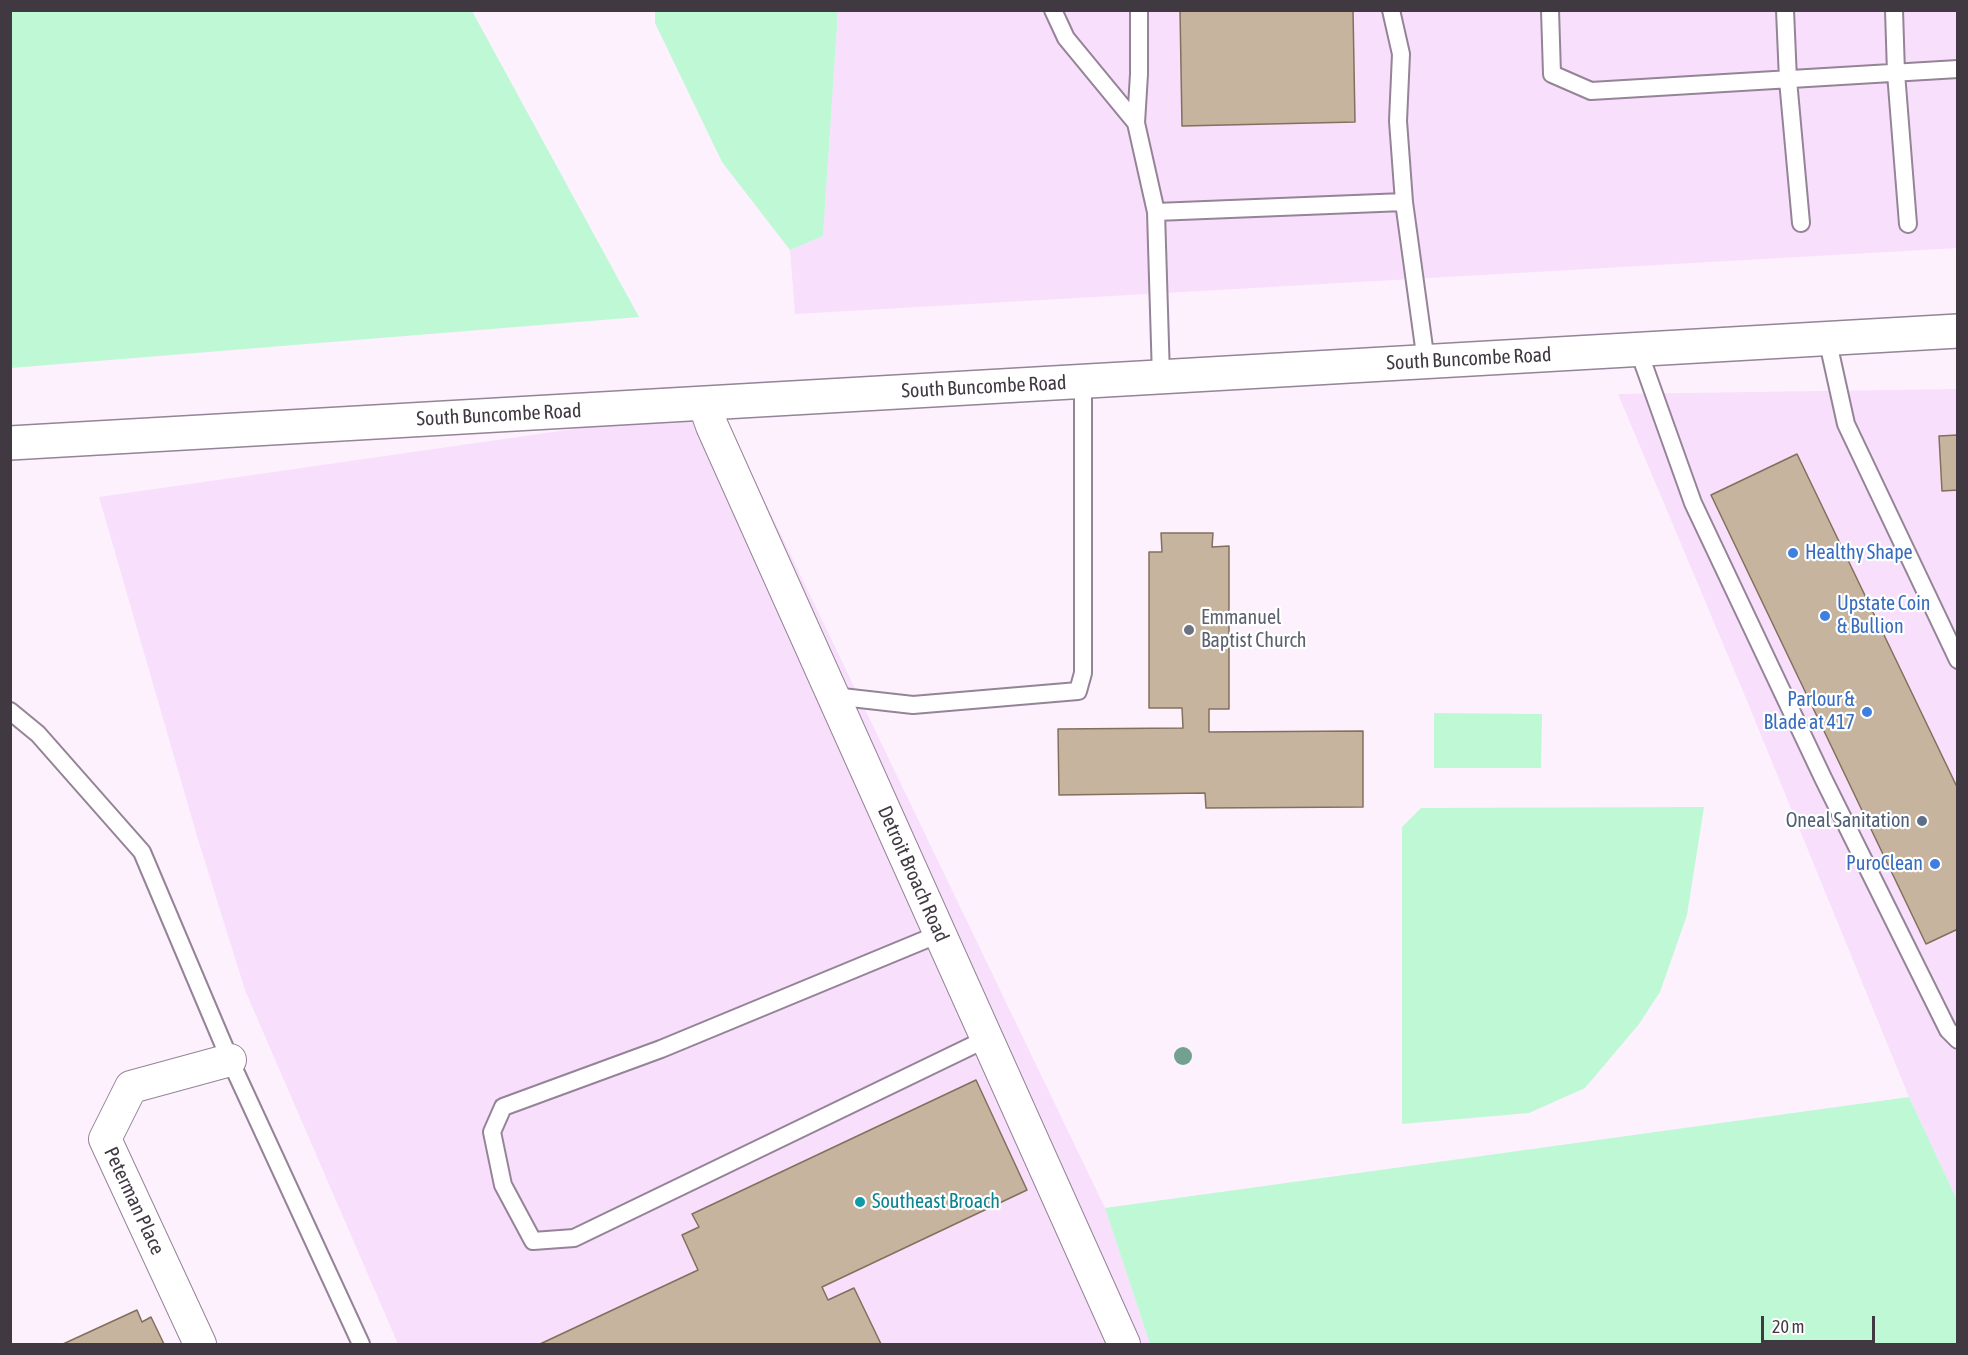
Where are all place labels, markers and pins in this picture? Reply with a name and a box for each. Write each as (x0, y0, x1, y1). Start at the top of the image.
place label: Healthy Shape (1805, 541, 1913, 565)
marker: Healthy Shape (1786, 546, 1800, 560)
place label: Upstate Coin & Bullion (1837, 592, 1930, 639)
place label: Emmanuel Baptist Church (1201, 606, 1307, 653)
marker: Upstate Coin & Bullion (1818, 609, 1832, 623)
marker: Emmanuel Baptist Church (1182, 623, 1196, 637)
place label: Parlour & Blade at 417 (1764, 688, 1855, 735)
marker: Parlour & Blade at 417 (1860, 705, 1874, 719)
place label: Oneal Sanitation (1786, 809, 1910, 833)
marker: Oneal Sanitation (1915, 814, 1929, 828)
place label: PuroClean (1846, 852, 1923, 876)
marker: PuroClean (1928, 857, 1942, 871)
place label: Southeast Broach (872, 1190, 1000, 1214)
marker: Southeast Broach (853, 1195, 867, 1209)

